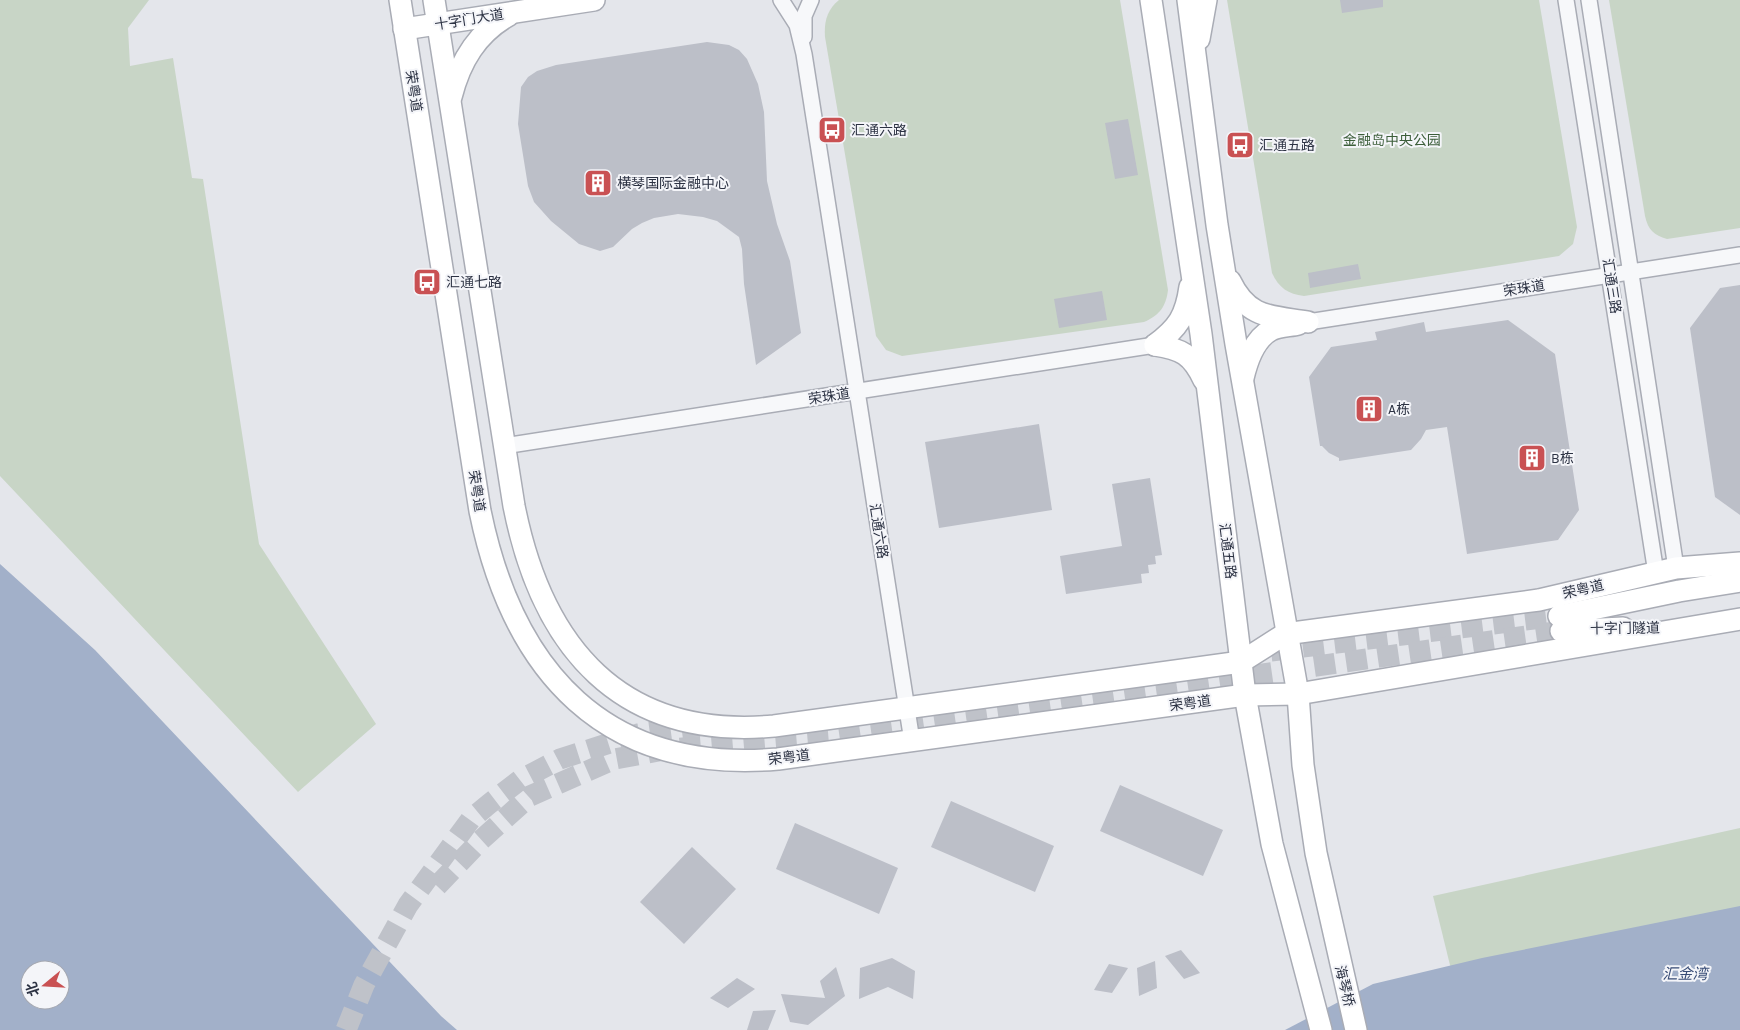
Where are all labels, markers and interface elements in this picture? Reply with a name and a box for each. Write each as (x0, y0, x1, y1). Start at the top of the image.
street label: 十字门大道 (433, 6, 505, 33)
street label: 荣粤道 (402, 69, 425, 113)
bus stop icon: 汇通六路 (817, 115, 847, 145)
place label: 汇通六路 (851, 122, 907, 139)
bus stop icon: 汇通五路 (1225, 130, 1255, 160)
park label: 金融岛中央公园 (1343, 132, 1441, 149)
place label: 汇通五路 (1259, 137, 1315, 154)
building icon: 横琴国际金融中心 (583, 168, 613, 198)
place label: 横琴国际金融中心 (617, 175, 729, 192)
street label: 汇通三路 (1599, 257, 1624, 315)
bus stop icon: 汇通七路 (412, 267, 442, 297)
place label: 汇通七路 (446, 274, 502, 291)
street label: 荣珠道 (1502, 277, 1546, 300)
street label: 荣珠道 (807, 385, 851, 408)
building icon: A栋 (1354, 394, 1384, 424)
place label: A栋 (1388, 401, 1410, 418)
building icon: B栋 (1517, 443, 1547, 473)
place label: B栋 (1551, 450, 1574, 467)
street label: 荣粤道 (465, 469, 488, 513)
street label: 汇通六路 (866, 502, 891, 560)
street label: 汇通五路 (1216, 522, 1239, 580)
street label: 荣粤道 (1561, 576, 1605, 602)
street label: 十字门隧道 (1590, 619, 1660, 638)
street label: 荣粤道 (1168, 692, 1212, 715)
street label: 荣粤道 (767, 747, 811, 768)
north arrow (20, 960, 70, 1010)
street label: 海琴桥 (1331, 964, 1358, 1009)
water label: 汇金湾 (1662, 965, 1710, 983)
text: 北 (23, 980, 43, 998)

